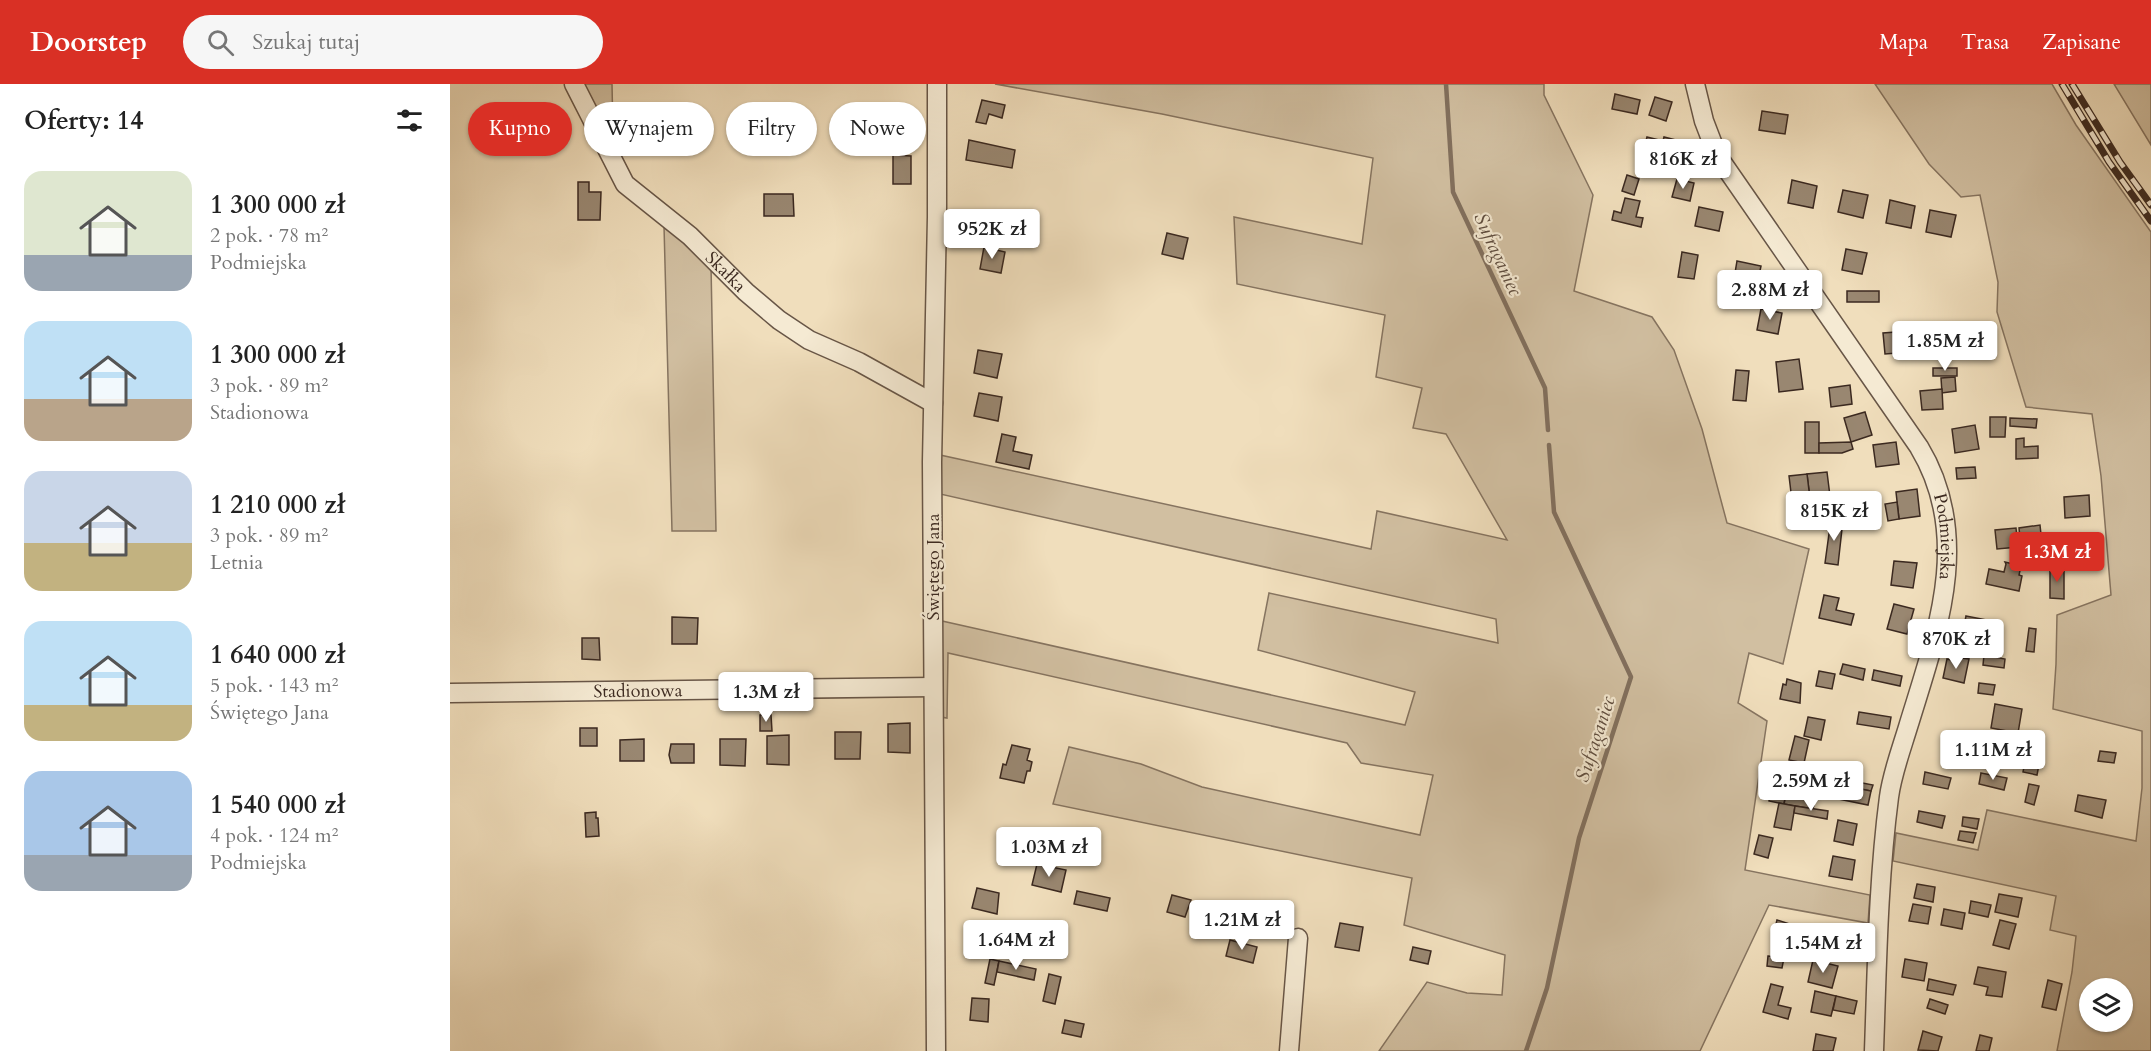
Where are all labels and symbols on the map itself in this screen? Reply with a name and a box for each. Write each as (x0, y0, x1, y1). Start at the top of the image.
pin: 816K zł (1628, 139, 1738, 190)
water label: Sufraganiec (1467, 208, 1529, 300)
pin: 952K zł (937, 209, 1047, 260)
street label: Skałka (700, 246, 752, 298)
pin: 2.88M zł (1708, 270, 1832, 321)
pin: 1.85M zł (1883, 321, 2007, 372)
street label: Podmiejska (1927, 490, 1960, 581)
pin: 815K zł (1779, 491, 1889, 542)
street label: Świętego Jana (921, 513, 946, 621)
pin: 1.3M zł (2002, 532, 2112, 583)
pin: 870K zł (1901, 619, 2011, 670)
pin: 1.3M zł (711, 672, 821, 723)
street label: Stadionowa (593, 678, 683, 704)
water label: Sufraganiec (1568, 692, 1622, 785)
pin: 1.11M zł (1931, 730, 2055, 781)
pin: 2.59M zł (1749, 761, 1873, 812)
pin: 1.03M zł (987, 827, 1111, 878)
pin: 1.21M zł (1180, 900, 1304, 951)
pin: 1.64M zł (954, 920, 1078, 971)
pin: 1.54M zł (1761, 923, 1885, 974)

